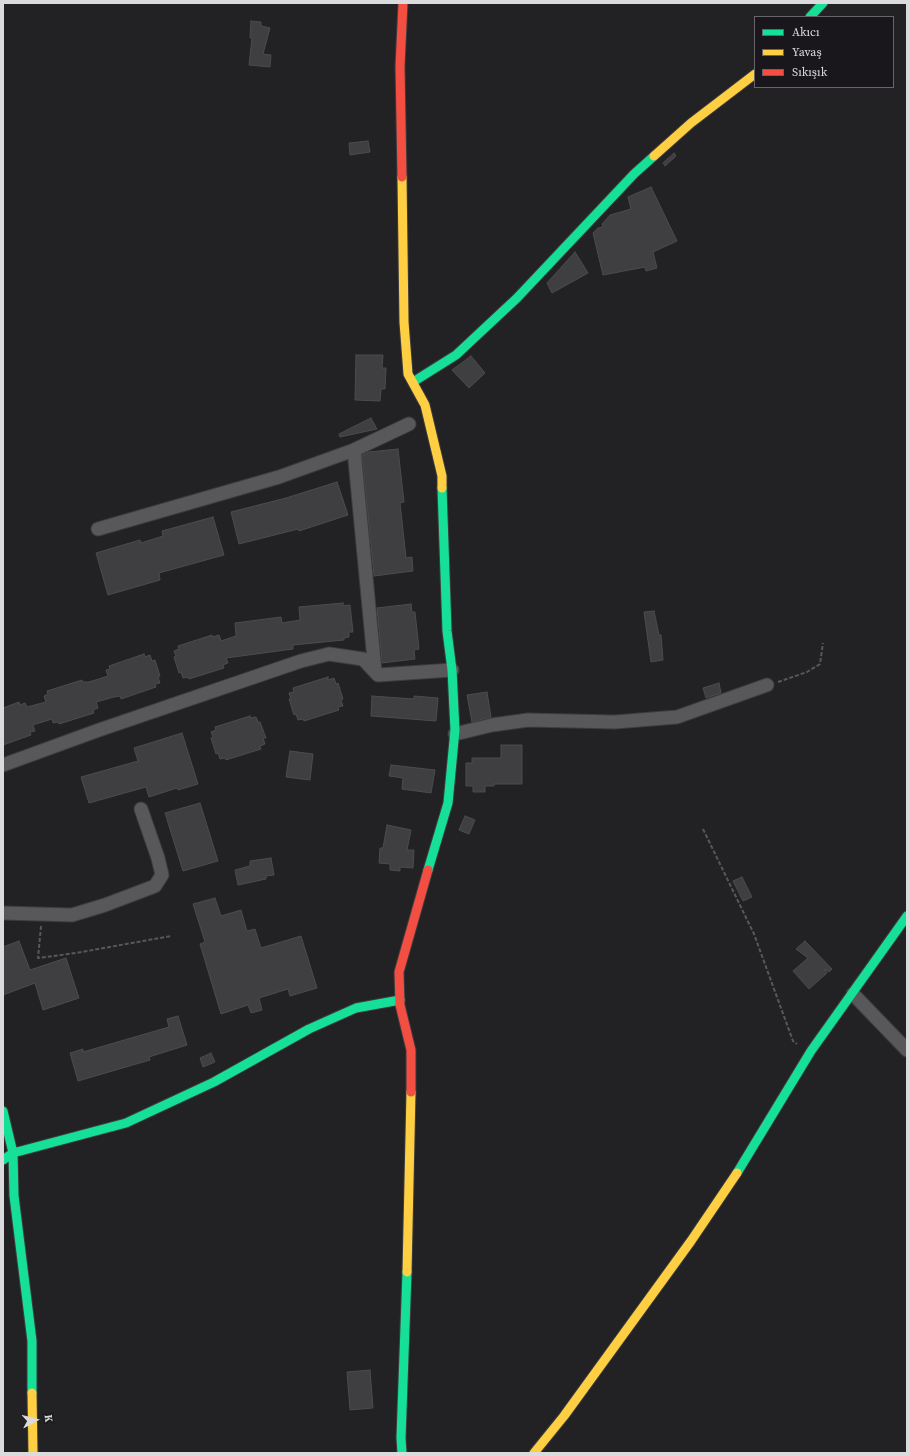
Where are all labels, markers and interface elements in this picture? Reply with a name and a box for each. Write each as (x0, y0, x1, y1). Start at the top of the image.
legend (754, 16, 894, 88)
text: Akıcı (792, 24, 820, 40)
text: Yavaş (792, 44, 822, 60)
text: Sıkışık (792, 64, 827, 80)
north arrow (16, 1400, 56, 1440)
text: K (40, 1414, 56, 1423)

